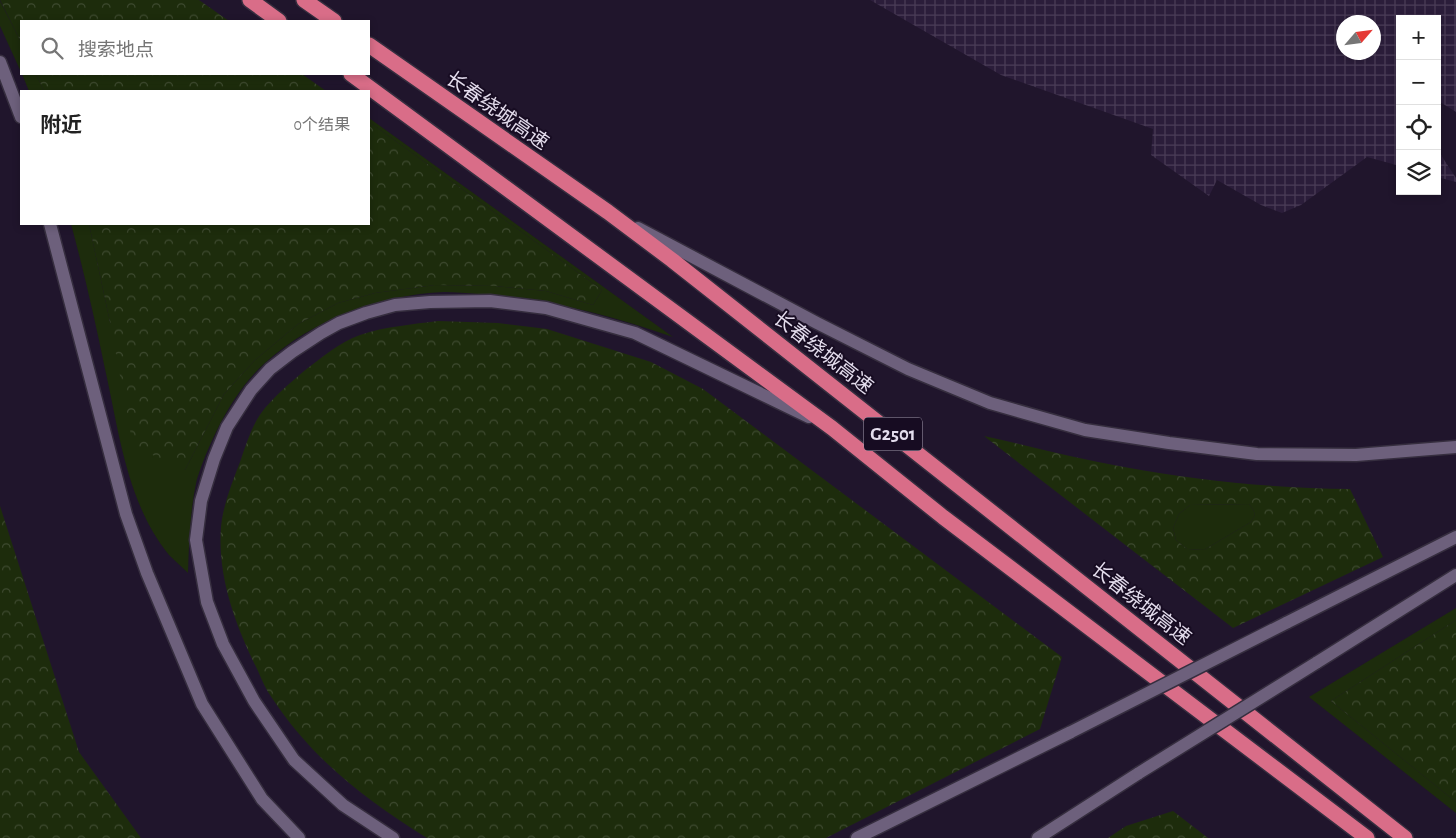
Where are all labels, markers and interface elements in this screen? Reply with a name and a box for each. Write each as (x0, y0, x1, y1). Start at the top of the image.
north arrow (1336, 15, 1381, 60)
map controls (1396, 15, 1441, 195)
button: + (1396, 15, 1441, 60)
search box (20, 20, 370, 75)
icon: search (38, 34, 66, 62)
text: 搜索地点 (78, 41, 154, 60)
button: − (1396, 60, 1441, 105)
street label: 长春绕城高速 (442, 67, 553, 154)
button: locate (1396, 105, 1441, 150)
text: 附近 (40, 115, 82, 136)
text: 0个结果 (294, 117, 350, 133)
button: layers (1396, 150, 1441, 195)
street label: 长春绕城高速 (770, 307, 878, 398)
road number: G2501 (864, 418, 922, 450)
street label: 长春绕城高速 (1088, 558, 1196, 649)

